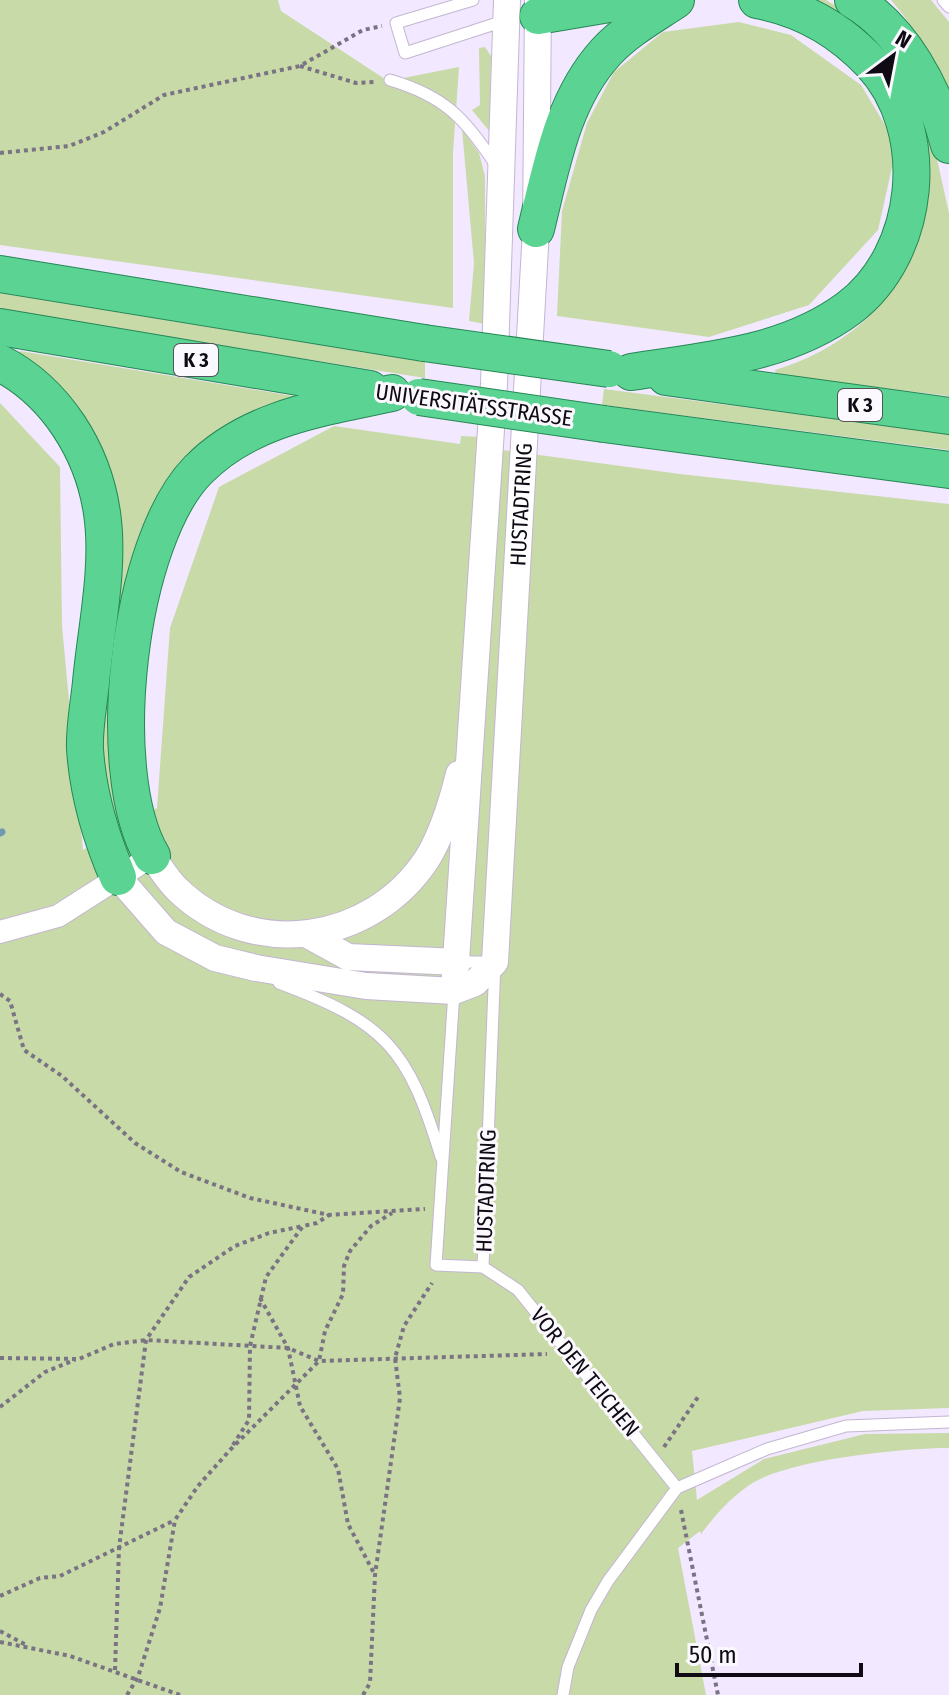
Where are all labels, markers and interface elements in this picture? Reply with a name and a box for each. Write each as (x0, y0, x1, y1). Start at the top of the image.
north arrow (853, 16, 933, 96)
text: N (891, 25, 916, 54)
road number: K 3 (174, 344, 218, 376)
street label: UNIVERSITÄTSSTRASSE (374, 378, 574, 432)
road number: K 3 (838, 389, 882, 421)
street label: HUSTADTRING (504, 442, 538, 567)
street label: HUSTADTRING (470, 1129, 502, 1253)
street label: VOR DEN TEICHEN (525, 1302, 645, 1442)
scale bar (677, 1627, 861, 1677)
text: 50 m (689, 1641, 737, 1669)

